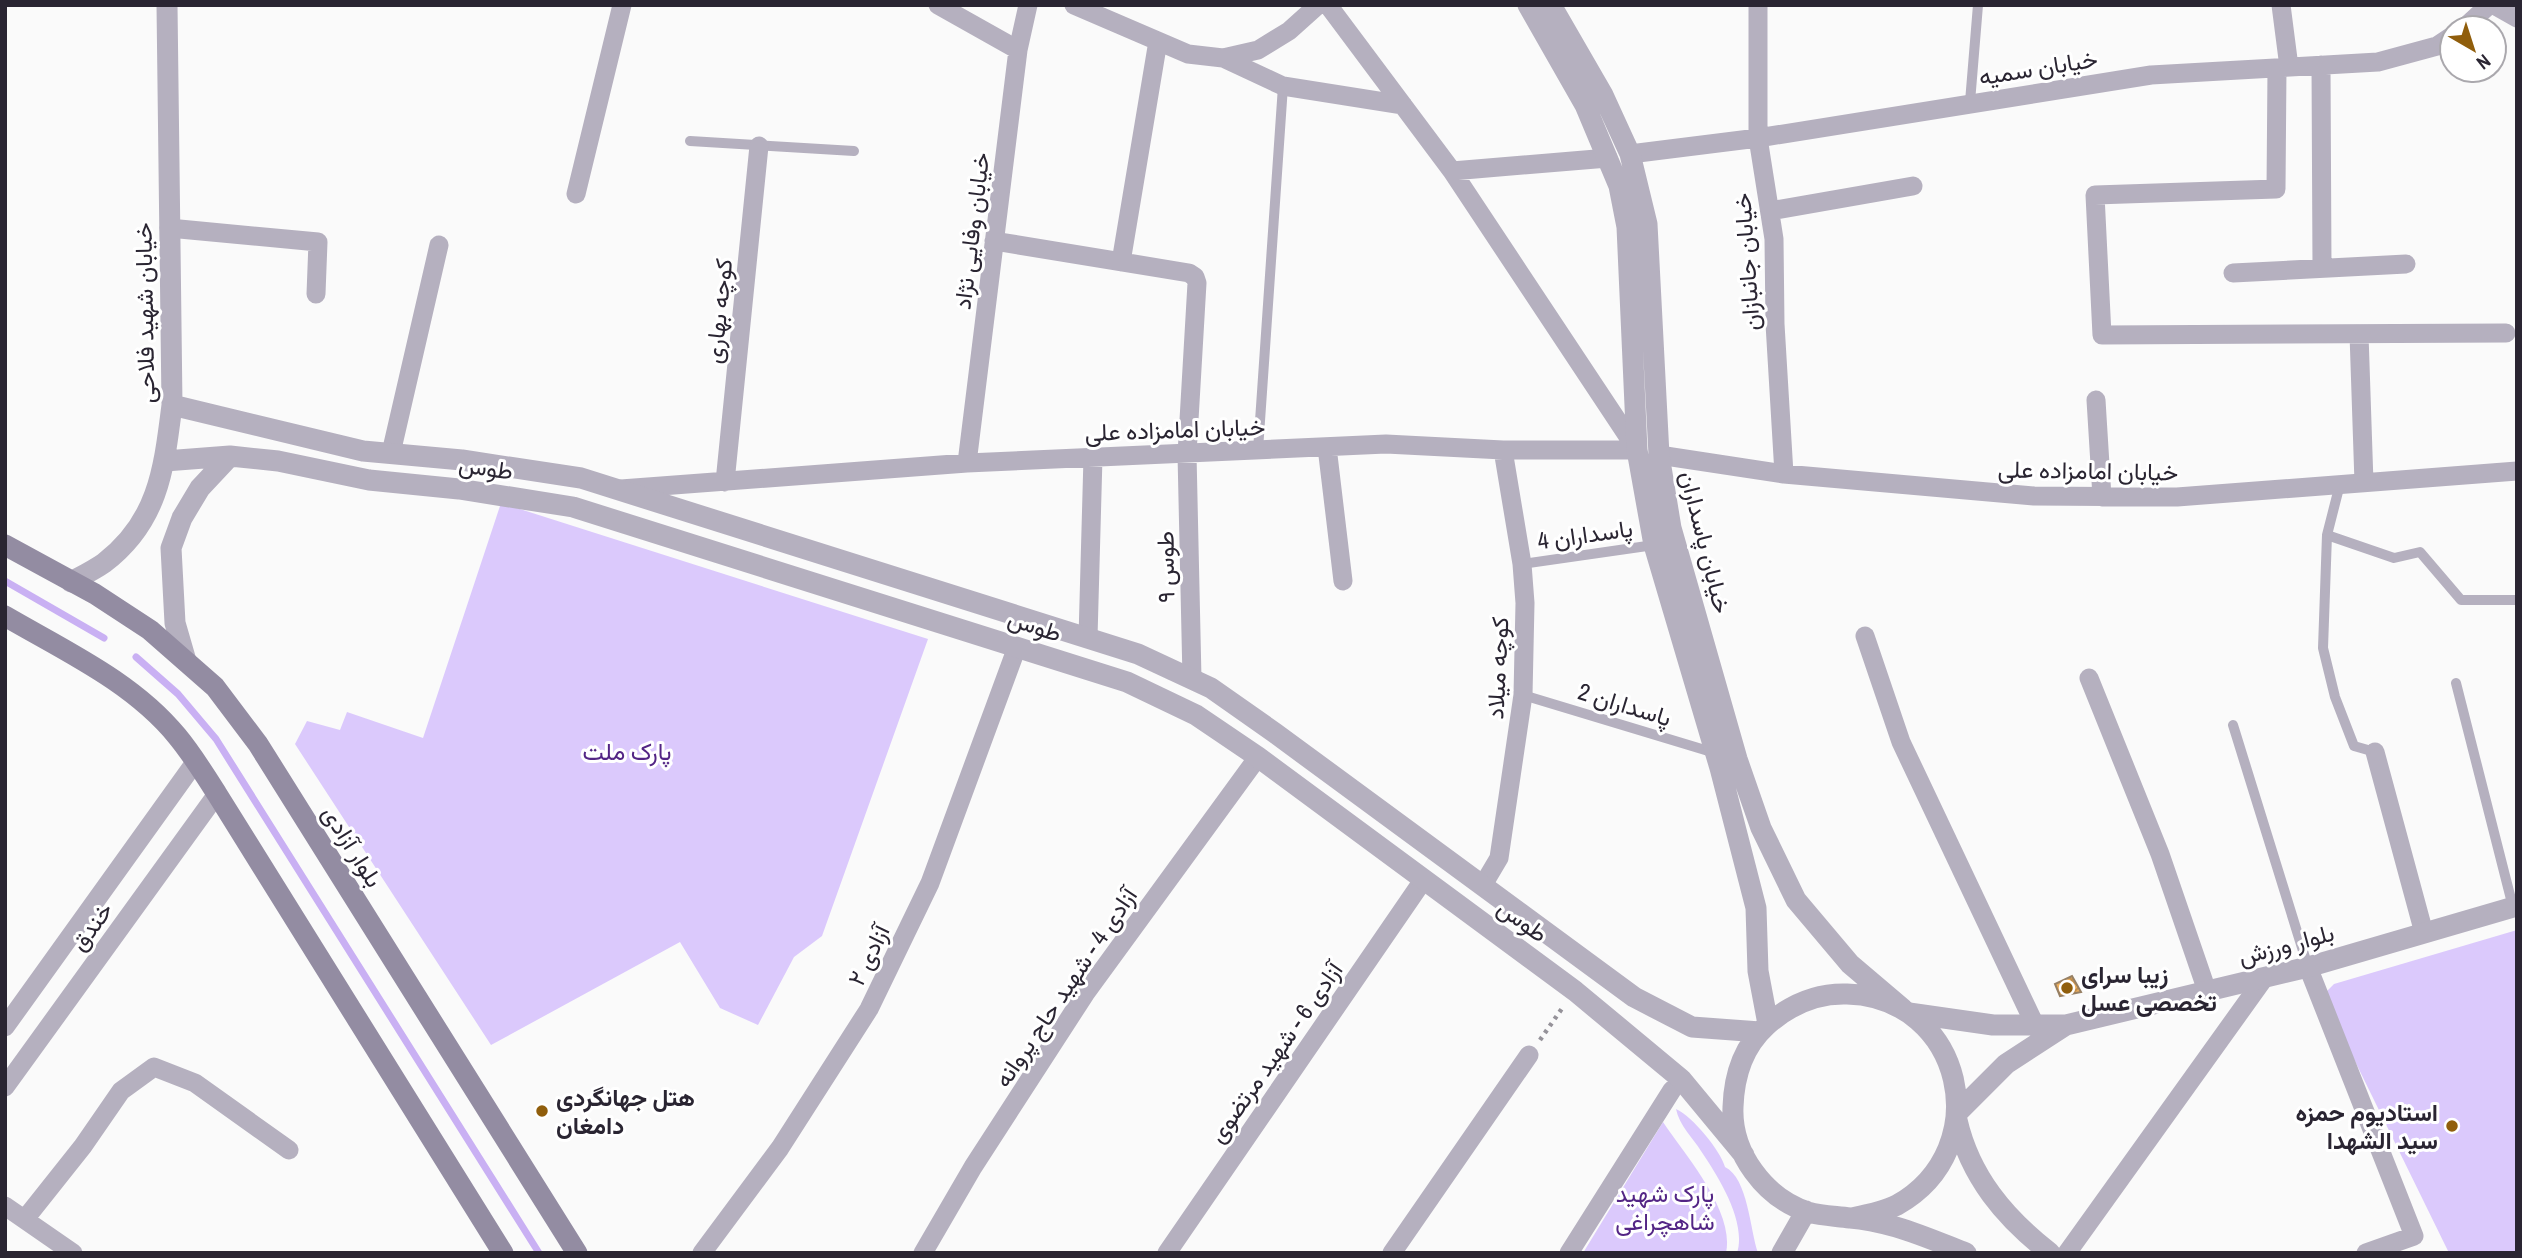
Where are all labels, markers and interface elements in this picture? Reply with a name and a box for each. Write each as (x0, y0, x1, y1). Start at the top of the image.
north arrow (2438, 14, 2508, 84)
street label: خیابان سمیه (1976, 42, 2100, 92)
text: N (2471, 49, 2496, 76)
street label: خیابان وفایی نژاد (945, 151, 997, 311)
street label: خیابان جانبازان (1725, 192, 1767, 332)
street label: خیابان شهید فلاحی (126, 222, 162, 404)
street label: کوچه بهاری (697, 257, 740, 365)
street label: خیابان امامزاده علی (1084, 410, 1266, 448)
street label: طوس (457, 447, 515, 487)
street label: خیابان امامزاده علی (1997, 452, 2179, 488)
street label: خیابان پاسداران (1672, 468, 1739, 617)
street label: پاسداران 4 (1535, 511, 1635, 558)
street label: طوس ۹ (1148, 531, 1182, 603)
street label: طوس (1004, 601, 1066, 649)
street label: کوچه میلاد (1478, 616, 1517, 720)
street label: پاسداران 2 (1574, 675, 1675, 734)
park label: پارک ملت (583, 735, 671, 768)
street label: بلوار آزادی (315, 799, 391, 893)
street label: آزادی 4 - شهید حاج پروانه (986, 879, 1146, 1094)
street label: طوس (1491, 891, 1555, 949)
street label: خندق (62, 895, 120, 957)
street label: بلوار ورزش (2235, 916, 2337, 972)
street label: آزادی ۲ (840, 917, 898, 991)
street label: آزادی 6 - شهید مرتضوی (1201, 953, 1351, 1149)
place label: زیبا سرای تخصصی عسل (2081, 958, 2217, 1018)
marker: زیبا سرای تخصصی عسل (2059, 980, 2075, 996)
place label: هتل جهانگردى دامغان (556, 1081, 695, 1141)
place label: استادیوم حمزه سید الشهدا (2295, 1096, 2438, 1156)
marker: هتل جهانگردى دامغان (534, 1103, 550, 1119)
marker: استادیوم حمزه سید الشهدا (2444, 1118, 2460, 1134)
park label: پارک شهید شاهچراغی (1615, 1177, 1715, 1238)

